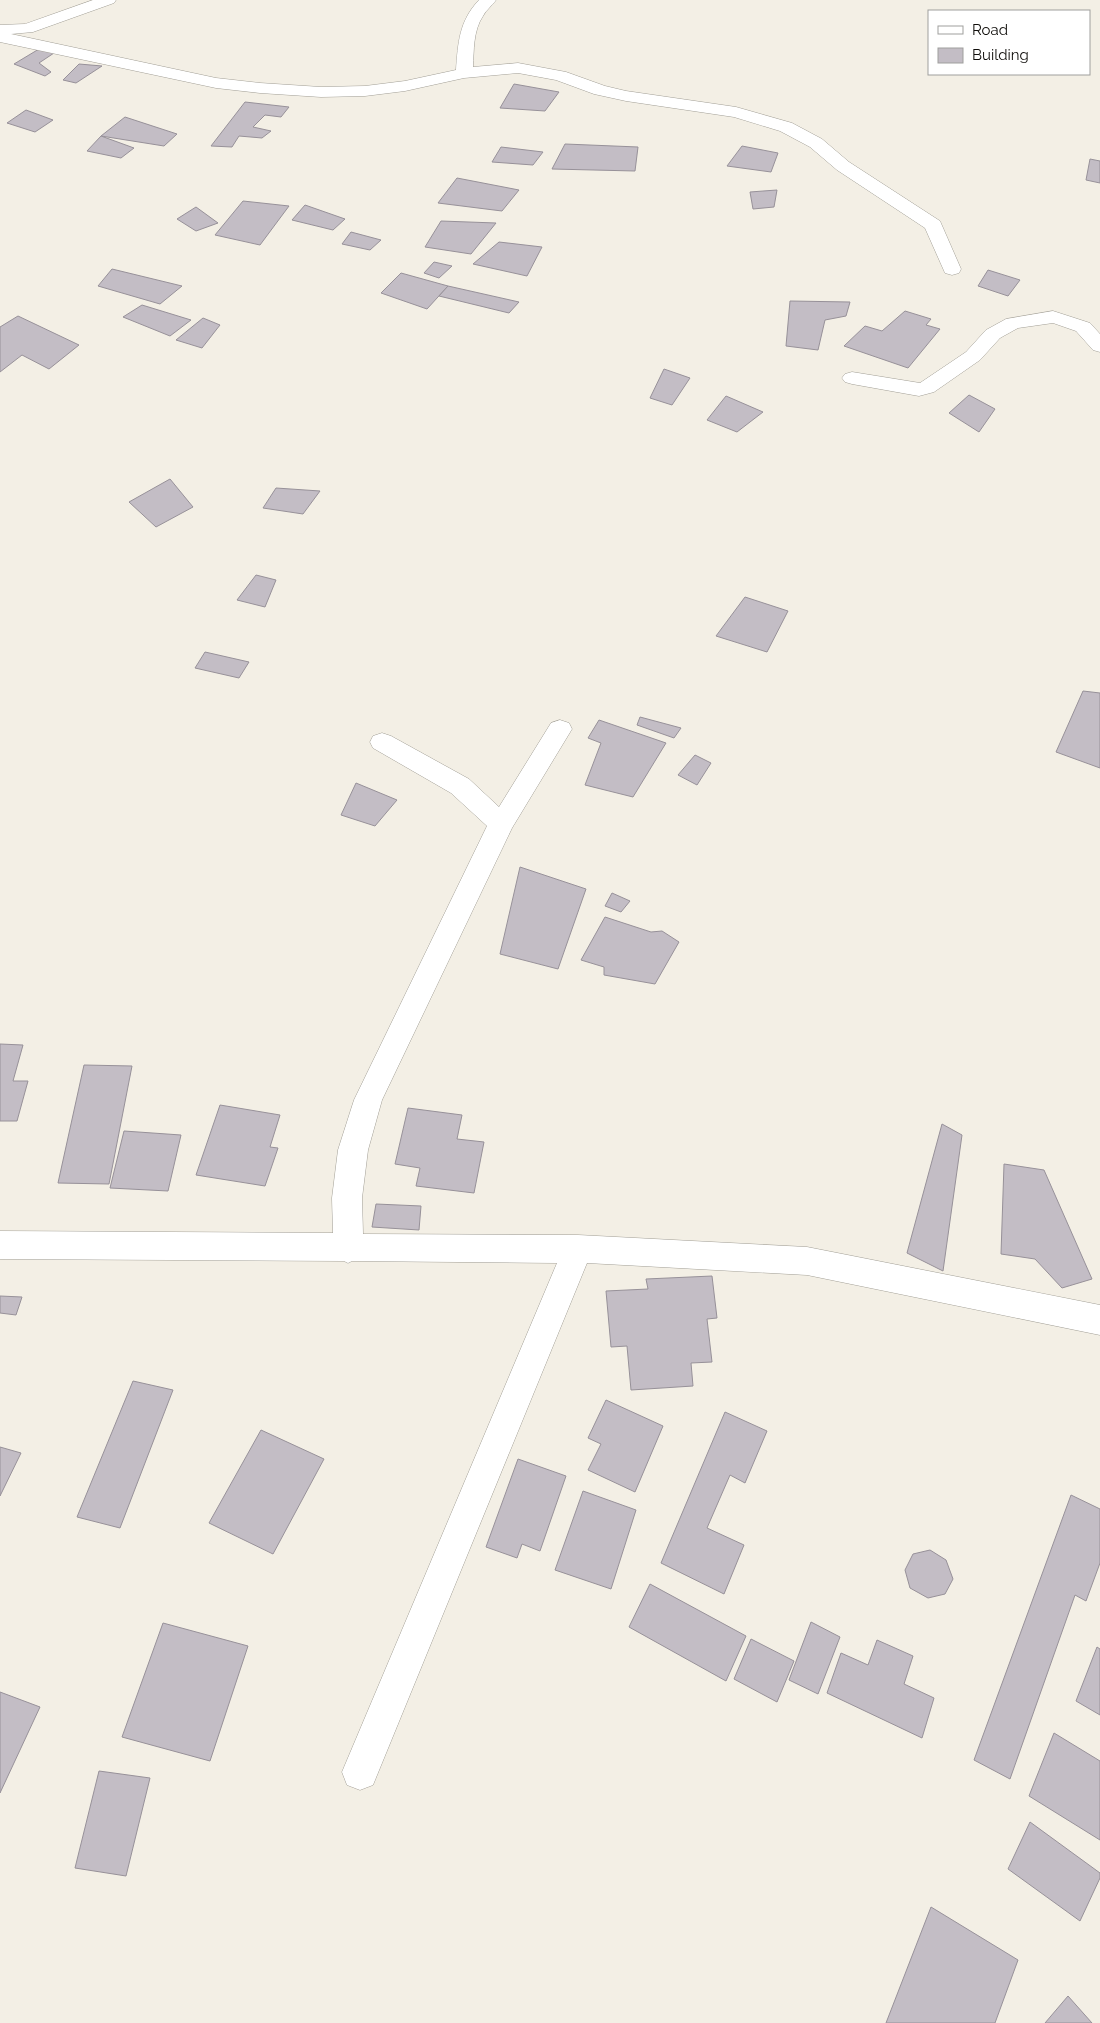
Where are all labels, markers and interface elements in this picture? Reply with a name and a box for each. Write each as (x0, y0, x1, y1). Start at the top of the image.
legend (928, 10, 1090, 75)
text: Road (972, 21, 1008, 39)
text: Building (972, 46, 1029, 64)

